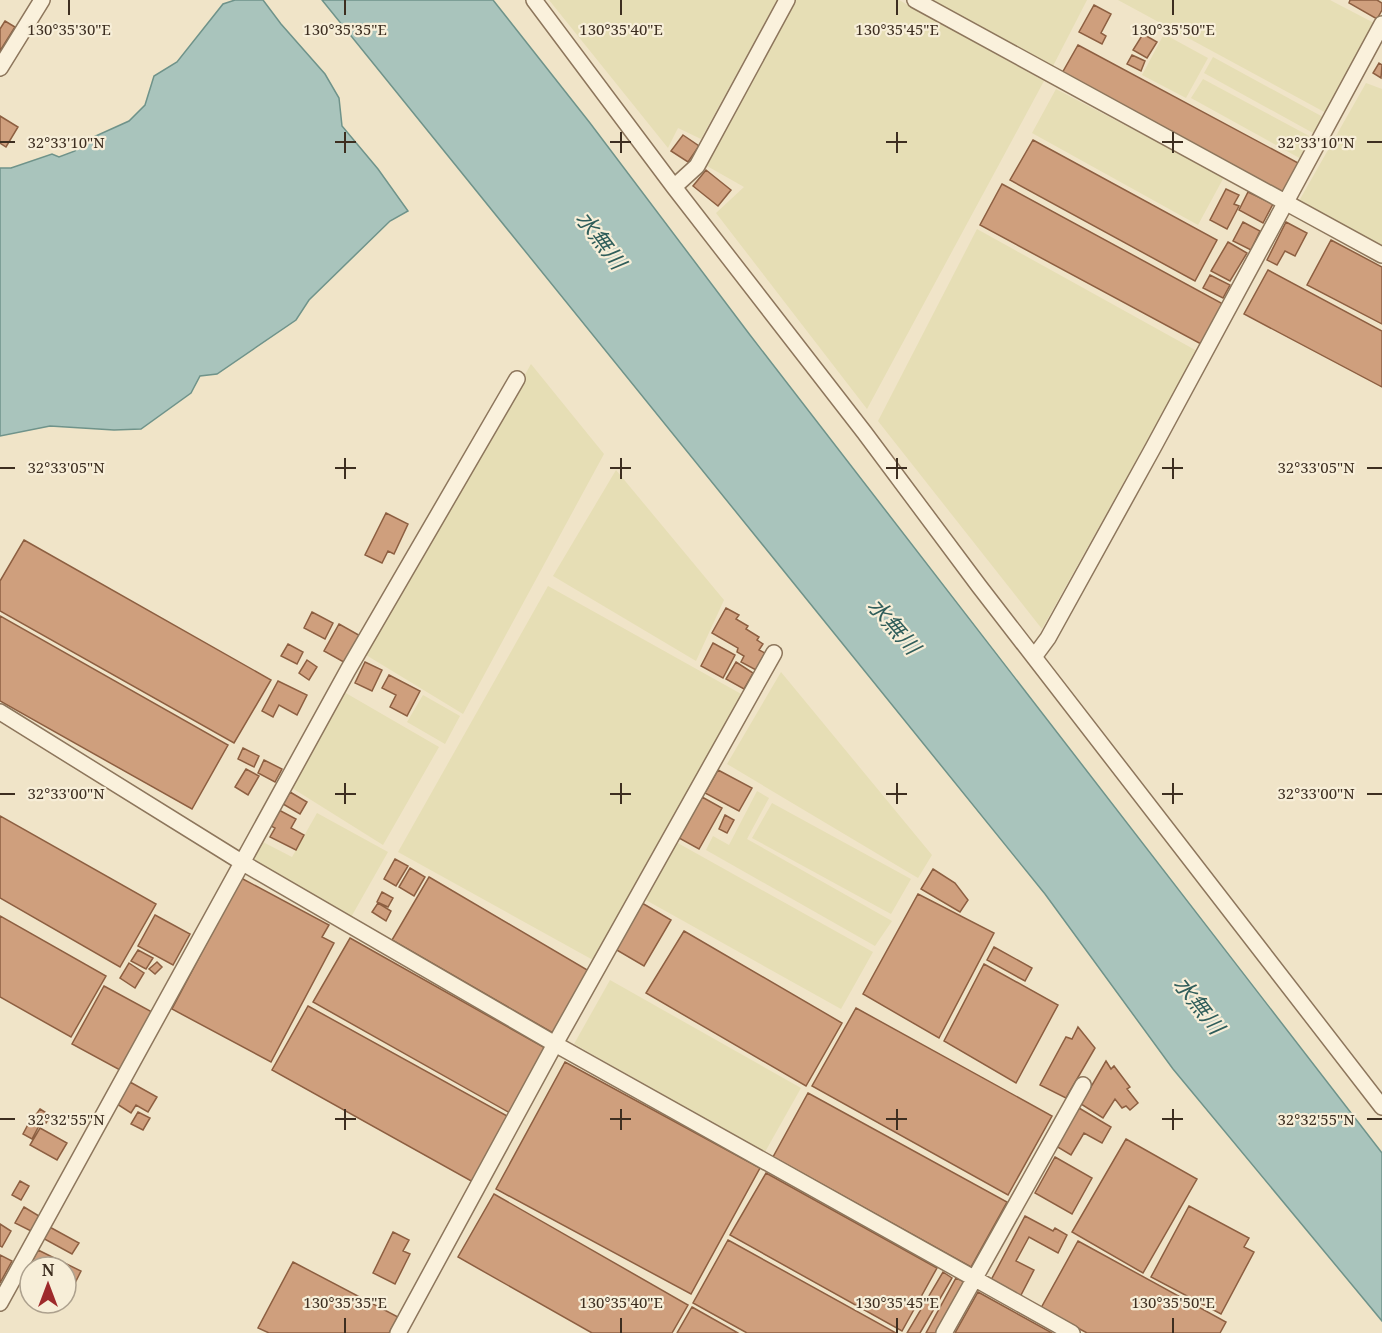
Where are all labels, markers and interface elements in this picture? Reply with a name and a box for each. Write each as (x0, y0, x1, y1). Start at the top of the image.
text: 130°35'30"E (27, 19, 111, 39)
text: 130°35'35"E (303, 19, 387, 39)
text: 130°35'40"E (579, 19, 663, 39)
text: 130°35'45"E (855, 19, 939, 39)
text: 130°35'50"E (1131, 19, 1215, 39)
text: 32°33'10"N (27, 132, 105, 152)
text: 32°33'10"N (1277, 132, 1355, 152)
water label: 水無川 (570, 204, 635, 276)
text: 32°33'05"N (27, 457, 105, 477)
text: 32°33'05"N (1277, 457, 1355, 477)
water label: 水無川 (862, 591, 929, 662)
text: 32°33'00"N (27, 783, 105, 803)
text: 32°33'00"N (1277, 783, 1355, 803)
water label: 水無川 (1168, 969, 1233, 1041)
text: 32°32'55"N (27, 1109, 105, 1129)
text: 32°32'55"N (1277, 1109, 1355, 1129)
north arrow (18, 1255, 78, 1315)
text: N (42, 1259, 55, 1281)
text: 130°35'35"E (303, 1292, 387, 1312)
text: 130°35'40"E (579, 1292, 663, 1312)
text: 130°35'45"E (855, 1292, 939, 1312)
text: 130°35'50"E (1131, 1292, 1215, 1312)

